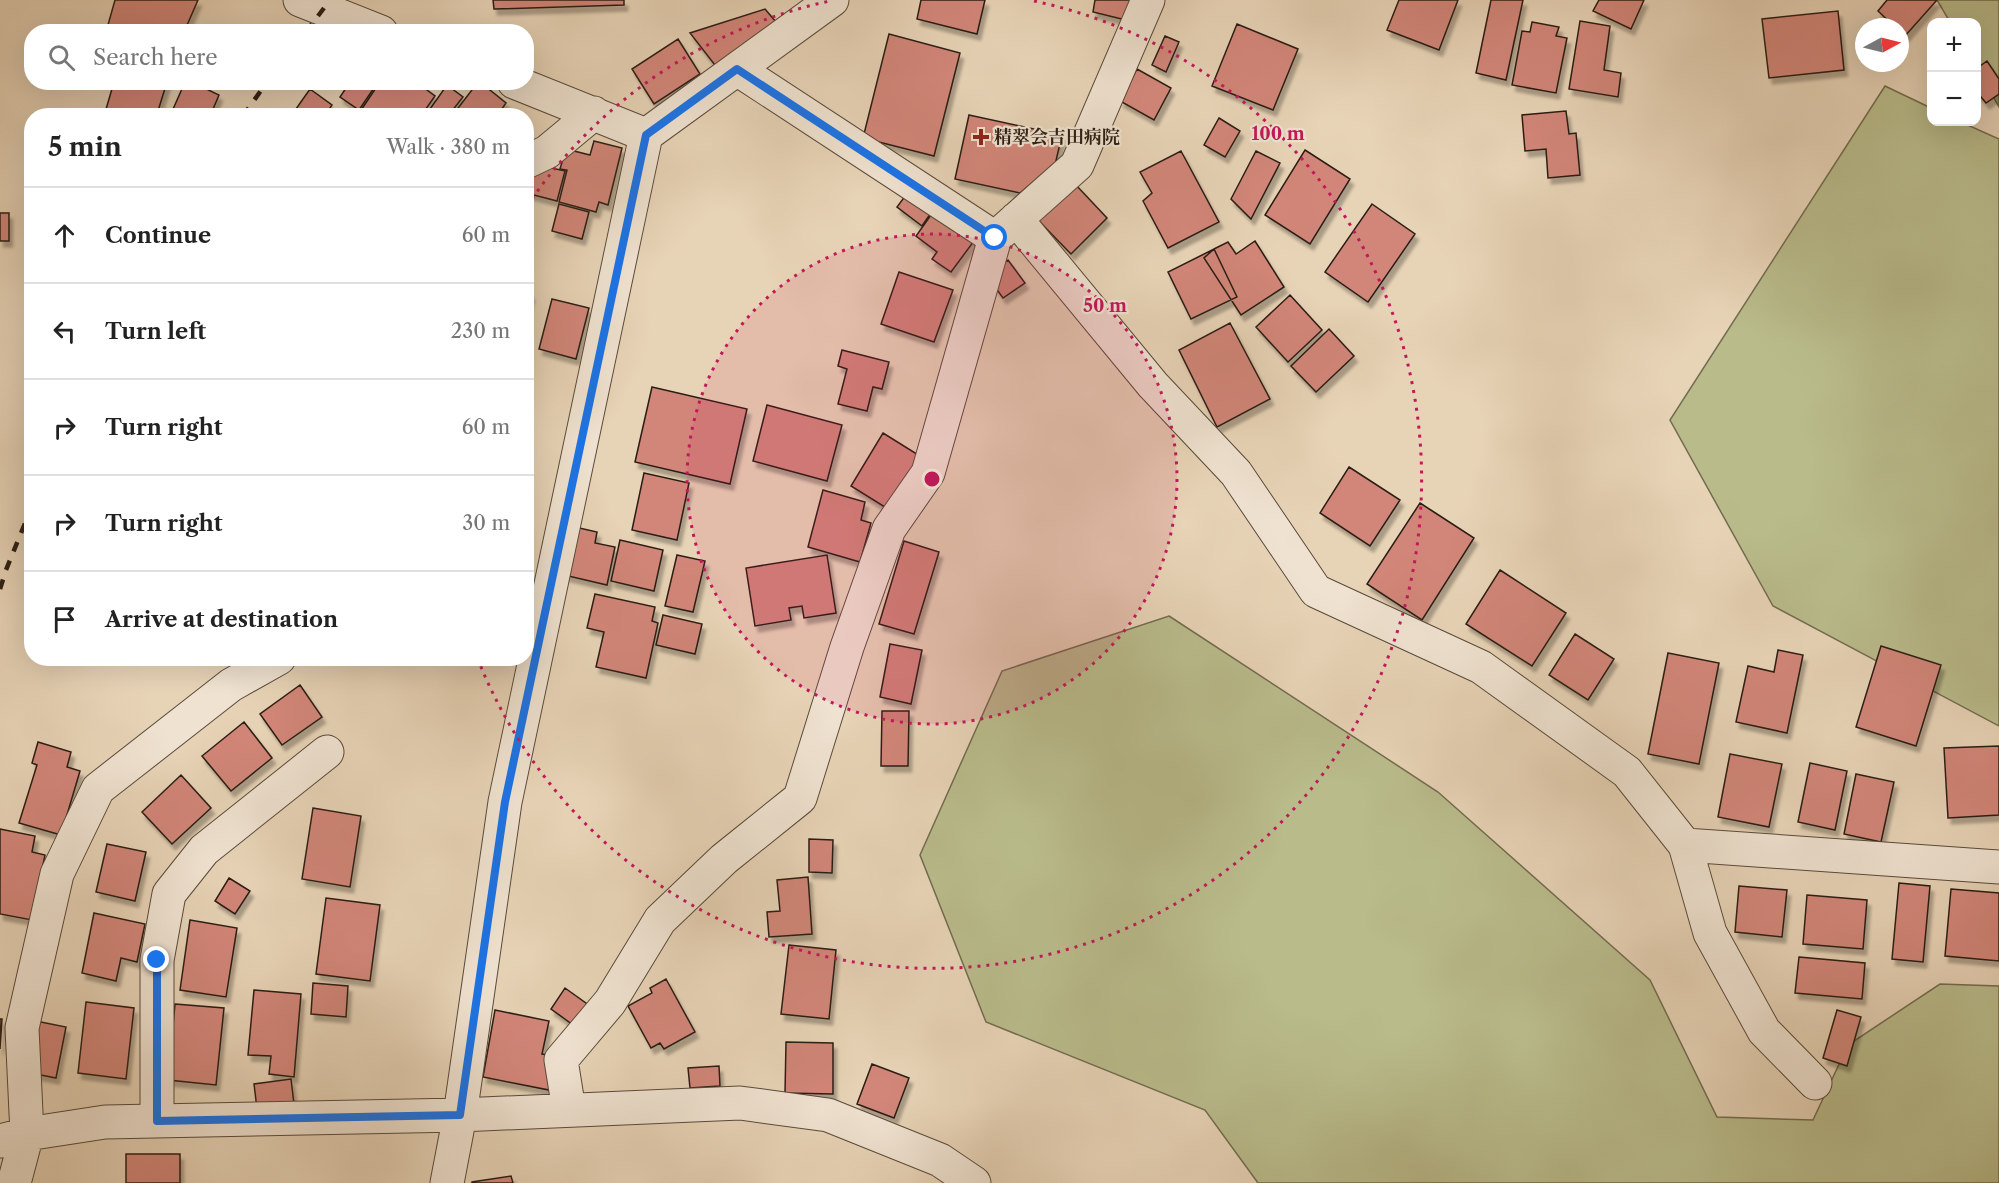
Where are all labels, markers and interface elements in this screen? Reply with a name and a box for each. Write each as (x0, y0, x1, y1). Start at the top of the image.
north arrow (1855, 18, 1909, 72)
map controls (1927, 18, 1981, 126)
button: + (1927, 18, 1981, 72)
search box (24, 24, 534, 90)
icon: search (45, 41, 78, 74)
text: Search here (93, 44, 218, 71)
button: − (1927, 72, 1981, 126)
text: 100 m (1251, 123, 1305, 145)
place label: 精翠会吉田病院 (994, 126, 1120, 148)
marker: 精翠会吉田病院 (972, 128, 990, 146)
text: 5 min (48, 131, 122, 163)
text: Walk · 380 m (386, 135, 510, 159)
icon: ahead (48, 219, 81, 252)
text: Continue (105, 222, 211, 249)
text: 60 m (462, 223, 510, 247)
route start (981, 224, 1007, 250)
text: 50 m (1083, 295, 1127, 317)
icon: left (48, 315, 81, 348)
text: Turn left (105, 318, 206, 345)
text: 230 m (451, 319, 510, 343)
icon: right (48, 411, 81, 444)
text: Turn right (105, 414, 223, 441)
text: 60 m (462, 415, 510, 439)
centre of rings (922, 469, 942, 489)
icon: right (48, 507, 81, 540)
text: Turn right (105, 510, 223, 537)
text: 30 m (462, 511, 510, 535)
icon: arrive (48, 603, 81, 636)
text: Arrive at destination (105, 606, 338, 633)
route end (143, 946, 169, 972)

